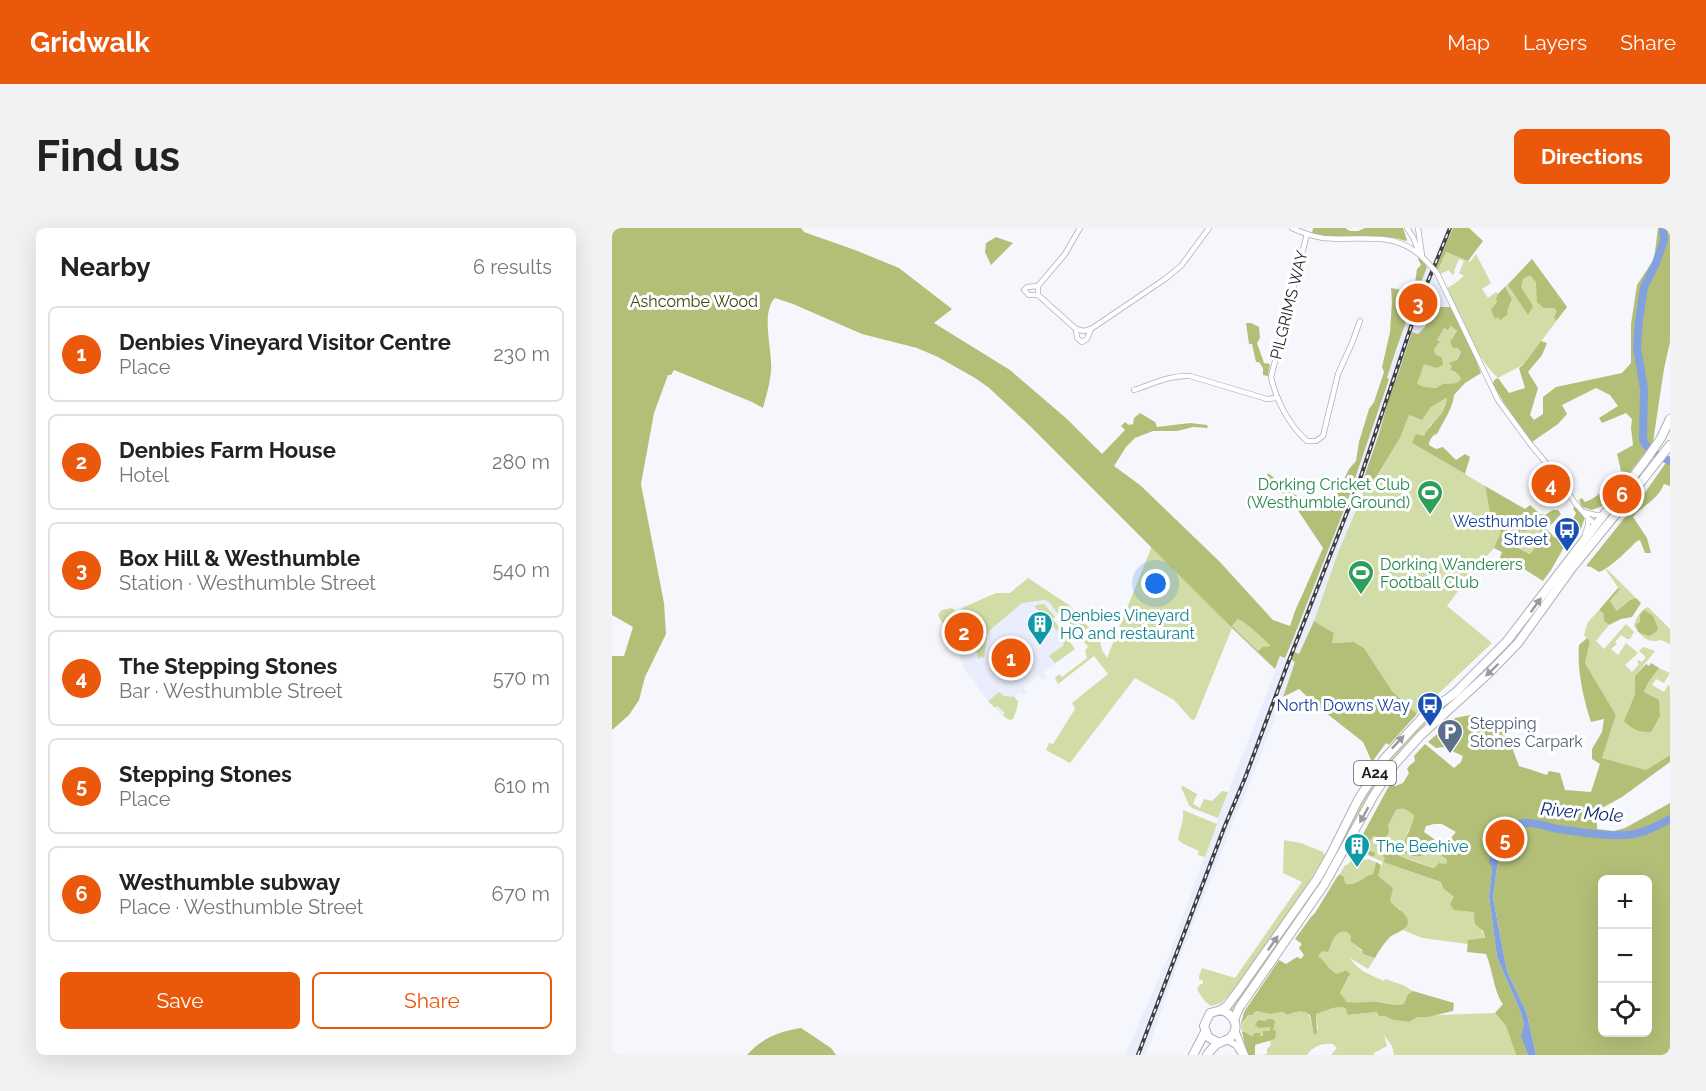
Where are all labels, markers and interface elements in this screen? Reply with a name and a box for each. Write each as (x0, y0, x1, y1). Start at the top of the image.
text: Gridwalk (30, 26, 150, 59)
text: Map (1447, 30, 1490, 55)
text: Layers (1523, 30, 1587, 55)
text: Share (1620, 30, 1676, 55)
button: Directions (1514, 129, 1670, 184)
text: Find us (36, 132, 180, 181)
street label: PILGRIMS WAY (1266, 248, 1312, 361)
text: Nearby (60, 252, 150, 282)
text: 6 results (473, 255, 552, 279)
pin: 3 (1398, 280, 1438, 326)
park label: Ashcombe Wood (630, 292, 758, 311)
text: Denbies Vineyard Visitor Centre (119, 329, 451, 355)
text: 1 (77, 342, 86, 366)
text: 230 m (493, 342, 550, 366)
text: Place (119, 355, 170, 379)
text: Denbies Farm House (119, 437, 336, 463)
text: 2 (76, 450, 87, 474)
text: 280 m (492, 450, 550, 474)
pin: 4 (1532, 462, 1570, 506)
text: Hotel (119, 463, 169, 487)
pin: 6 (1602, 472, 1642, 516)
place label: Dorking Cricket Club (Westhumble Ground) (1247, 475, 1410, 512)
sports icon: Dorking Cricket Club (Westhumble Ground) (1415, 478, 1445, 516)
place label: Westhumble Street (1453, 512, 1549, 549)
bus stop icon: Westhumble Street (1552, 515, 1582, 553)
text: Box Hill & Westhumble (119, 545, 360, 571)
place label: Dorking Wanderers Football Club (1380, 555, 1523, 592)
text: 3 (76, 558, 87, 582)
text: 540 m (492, 558, 550, 582)
sports icon: Dorking Wanderers Football Club (1346, 558, 1376, 596)
your location (1141, 569, 1170, 598)
text: Station · Westhumble Street (119, 571, 376, 595)
one-way arrow (1529, 597, 1541, 612)
place label: Denbies Vineyard HQ and restaurant (1060, 606, 1196, 643)
building icon: Denbies Vineyard HQ and restaurant (1025, 609, 1055, 647)
pin: 2 (944, 610, 984, 654)
pin: 1 (992, 636, 1030, 680)
text: The Stepping Stones (119, 653, 337, 679)
one-way arrow (1485, 663, 1500, 676)
text: 4 (76, 666, 87, 690)
text: 570 m (493, 666, 550, 690)
text: Bar · Westhumble Street (119, 679, 343, 703)
bus stop icon: North Downs Way (1415, 690, 1445, 728)
place label: North Downs Way (1277, 696, 1410, 715)
place label: Stepping Stones Carpark (1470, 714, 1583, 751)
parking icon: Stepping Stones Carpark (1435, 717, 1465, 755)
one-way arrow (1391, 735, 1404, 750)
text: Stepping Stones (119, 761, 292, 787)
road number: A24 (1354, 761, 1396, 785)
text: 5 (76, 774, 87, 798)
text: 610 m (494, 774, 550, 798)
text: Place (119, 787, 170, 811)
water label: River Mole (1540, 798, 1625, 826)
one-way arrow (1359, 807, 1369, 824)
pin: 5 (1486, 816, 1524, 862)
building icon: The Beehive (1342, 831, 1372, 869)
place label: The Beehive (1376, 837, 1468, 856)
text: Westhumble subway (119, 869, 340, 895)
map controls (1598, 875, 1652, 1037)
button: + (1598, 875, 1652, 929)
text: 6 (75, 882, 88, 906)
text: 670 m (492, 882, 550, 906)
text: Place · Westhumble Street (119, 895, 363, 919)
button: − (1598, 929, 1652, 983)
one-way arrow (1267, 935, 1279, 951)
button: Save (60, 972, 300, 1029)
button: Share (312, 972, 552, 1029)
button: locate (1598, 983, 1652, 1037)

